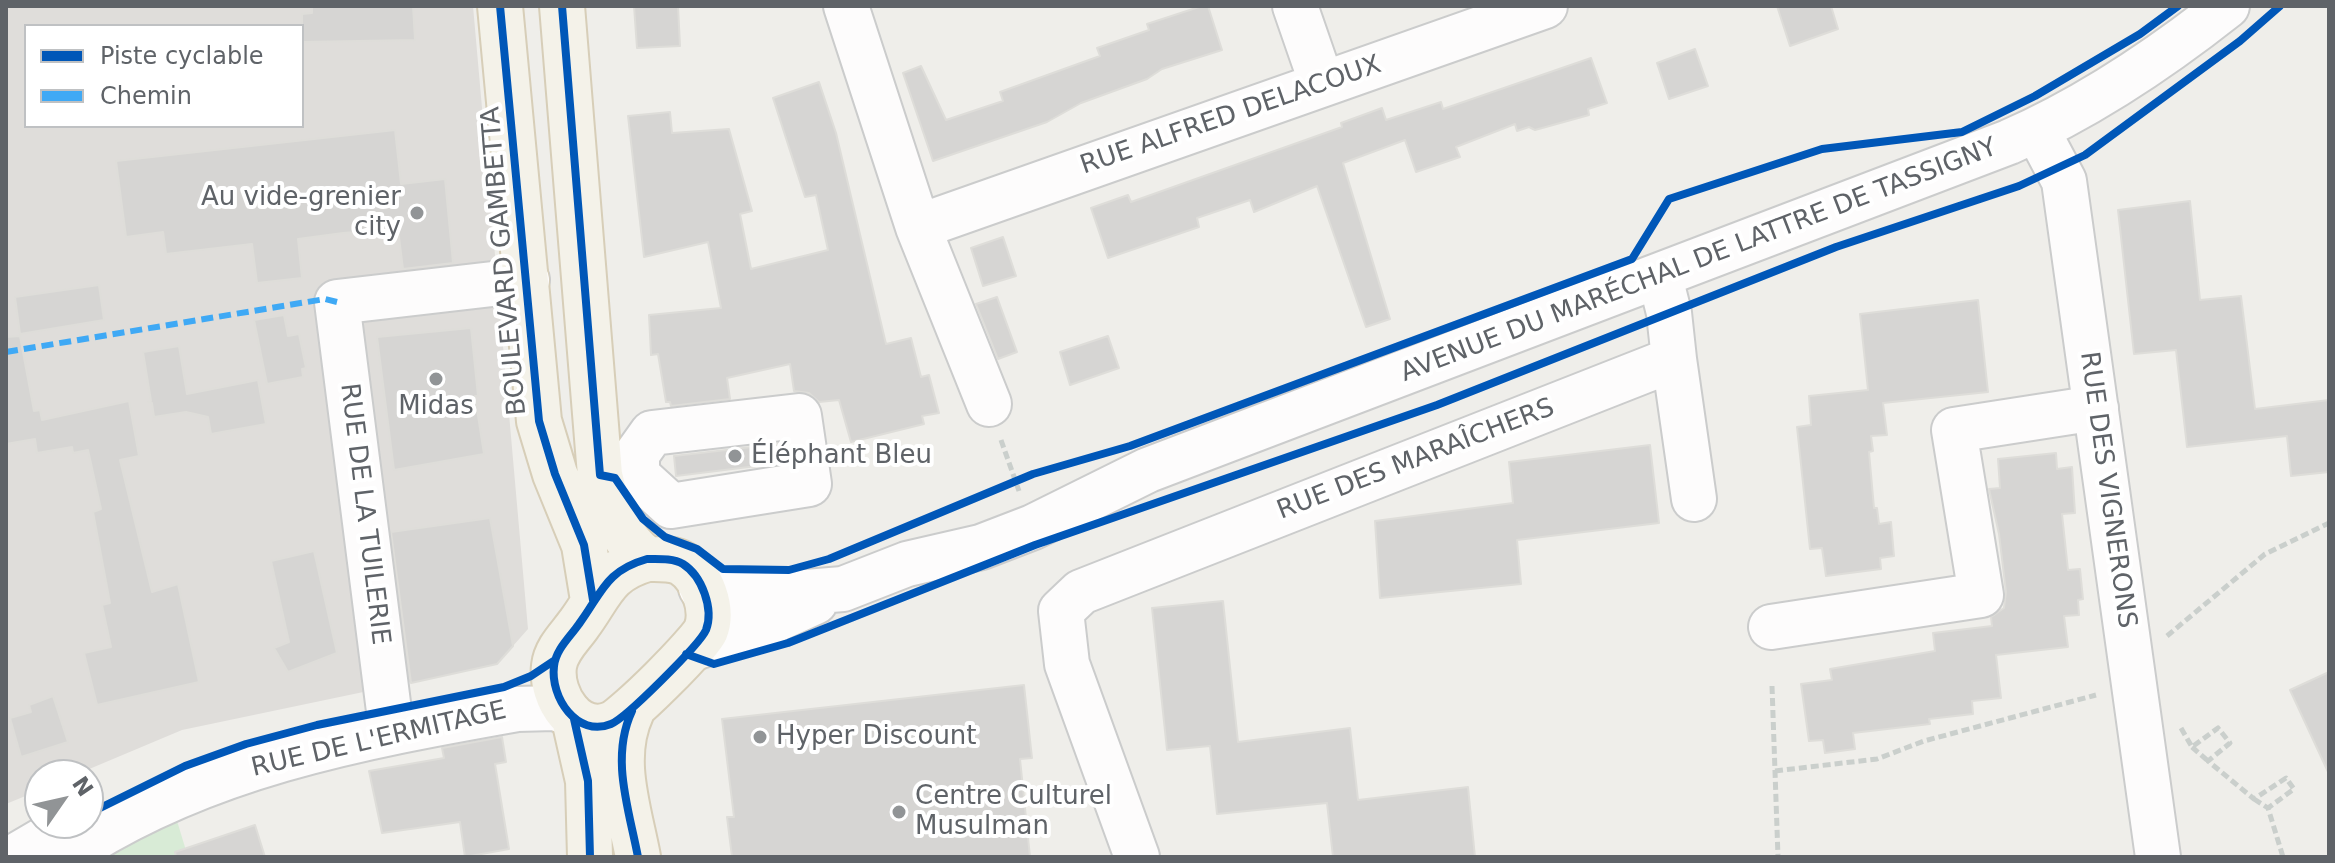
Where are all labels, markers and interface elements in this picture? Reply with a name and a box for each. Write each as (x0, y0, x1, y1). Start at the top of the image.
legend (24, 24, 304, 128)
text: Piste cyclable (100, 42, 264, 70)
street label: RUE ALFRED DELACOUX (1076, 50, 1386, 182)
text: Chemin (100, 82, 192, 110)
street label: BOULEVARD GAMBETTA (476, 105, 534, 417)
street label: AVENUE DU MARÉCHAL DE LATTRE DE TASSIGNY (1397, 132, 2001, 390)
place label: Au vide-grenier city (201, 182, 401, 244)
marker: Au vide-grenier city (408, 204, 426, 222)
street label: RUE DES VIGNERONS (2072, 350, 2142, 630)
marker: Midas (427, 370, 445, 388)
street label: RUE DE LA TUILERIE (332, 381, 396, 647)
place label: Midas (398, 391, 474, 423)
street label: RUE DES MARAÎCHERS (1273, 393, 1559, 527)
place label: Éléphant Bleu (751, 440, 932, 472)
marker: Éléphant Bleu (726, 447, 744, 465)
street label: RUE DE L'ERMITAGE (249, 696, 509, 784)
place label: Hyper Discount (776, 721, 977, 753)
marker: Hyper Discount (751, 728, 769, 746)
north arrow (24, 759, 104, 839)
text: N (67, 772, 98, 801)
place label: Centre Culturel Musulman (915, 781, 1112, 842)
marker: Centre Culturel Musulman (890, 803, 908, 821)

